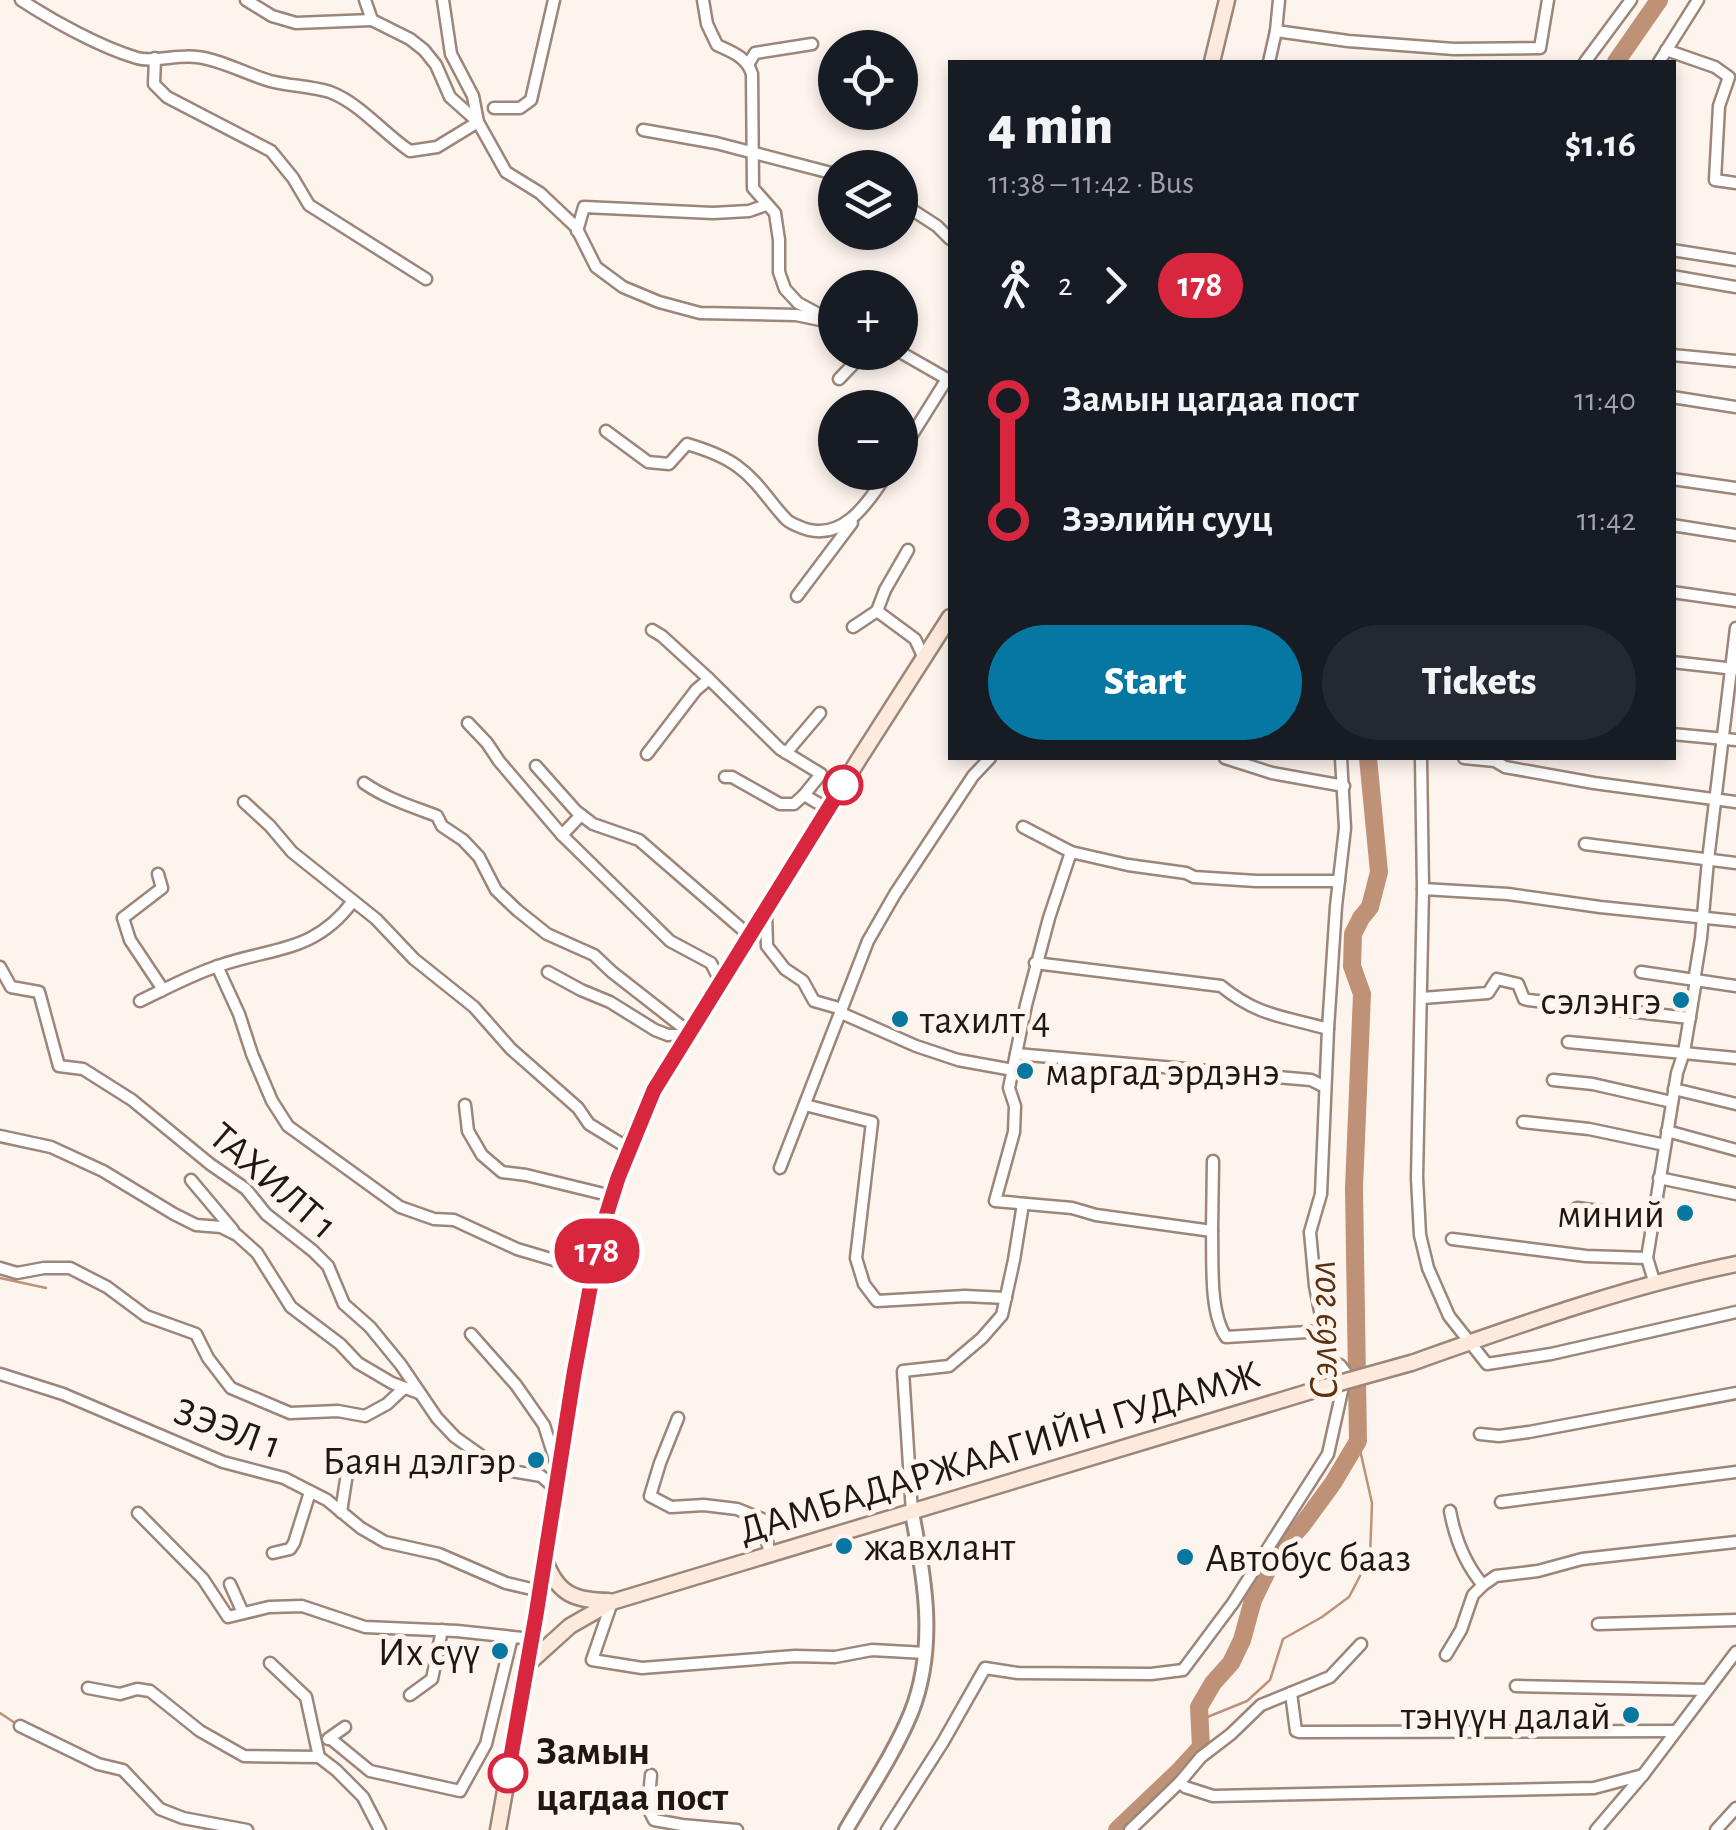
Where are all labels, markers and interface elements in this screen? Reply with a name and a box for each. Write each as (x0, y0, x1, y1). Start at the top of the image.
map controls (818, 30, 918, 490)
button: locate (818, 30, 918, 130)
text: 4 min (988, 99, 1113, 154)
text: $1.16 (1564, 126, 1636, 164)
button: layers (818, 150, 918, 250)
text: 11:38 – 11:42 · Bus (988, 167, 1194, 199)
icon: walk (988, 258, 1043, 313)
icon: forward (1088, 258, 1143, 313)
text: 178 (1178, 268, 1223, 303)
text: 2 (1058, 269, 1073, 301)
button: + (818, 270, 918, 370)
text: Замын цагдаа пост (1062, 381, 1359, 419)
text: 11:40 (1574, 384, 1636, 416)
button: − (818, 390, 918, 490)
text: Зээлийн сууц (1062, 501, 1273, 539)
text: 11:42 (1577, 504, 1636, 536)
button: Start (988, 625, 1302, 740)
button: Tickets (1322, 625, 1636, 740)
unlabelled marker (824, 766, 862, 804)
place label: сэлэнгэ (1540, 982, 1661, 1022)
marker: сэлэнгэ (1670, 989, 1692, 1011)
place label: тахилт 4 (919, 1001, 1051, 1041)
marker: тахилт 4 (889, 1008, 911, 1030)
place label: маргад эрдэнэ (1045, 1053, 1280, 1093)
marker: маргад эрдэнэ (1014, 1060, 1036, 1082)
street label: ТАХИЛТ 1 (201, 1116, 344, 1247)
place label: миний (1557, 1195, 1665, 1235)
marker: миний (1674, 1202, 1696, 1224)
line badge: 178 (540, 1218, 654, 1284)
text: 178 (575, 1234, 619, 1269)
water label: Сэлбэ гол (1301, 1260, 1345, 1400)
street label: ДАМБАДАРЖААГИЙН ГУДАМЖ (734, 1354, 1265, 1551)
street label: ЗЭЭЛ 1 (169, 1391, 286, 1467)
place label: Баян дэлгэр (322, 1442, 516, 1482)
marker: Баян дэлгэр (525, 1449, 547, 1471)
place label: жавхлант (864, 1528, 1016, 1568)
marker: жавхлант (833, 1535, 855, 1557)
place label: Автобус бааз (1205, 1539, 1411, 1579)
marker: Автобус бааз (1174, 1546, 1196, 1568)
place label: Их сүү (377, 1633, 480, 1673)
marker: Их сүү (489, 1640, 511, 1662)
place label: тэнүүн далай (1400, 1697, 1611, 1737)
marker: тэнүүн далай (1620, 1704, 1642, 1726)
place label: Замын цагдаа пост (536, 1732, 728, 1818)
marker: Замын цагдаа пост (489, 1754, 527, 1792)

